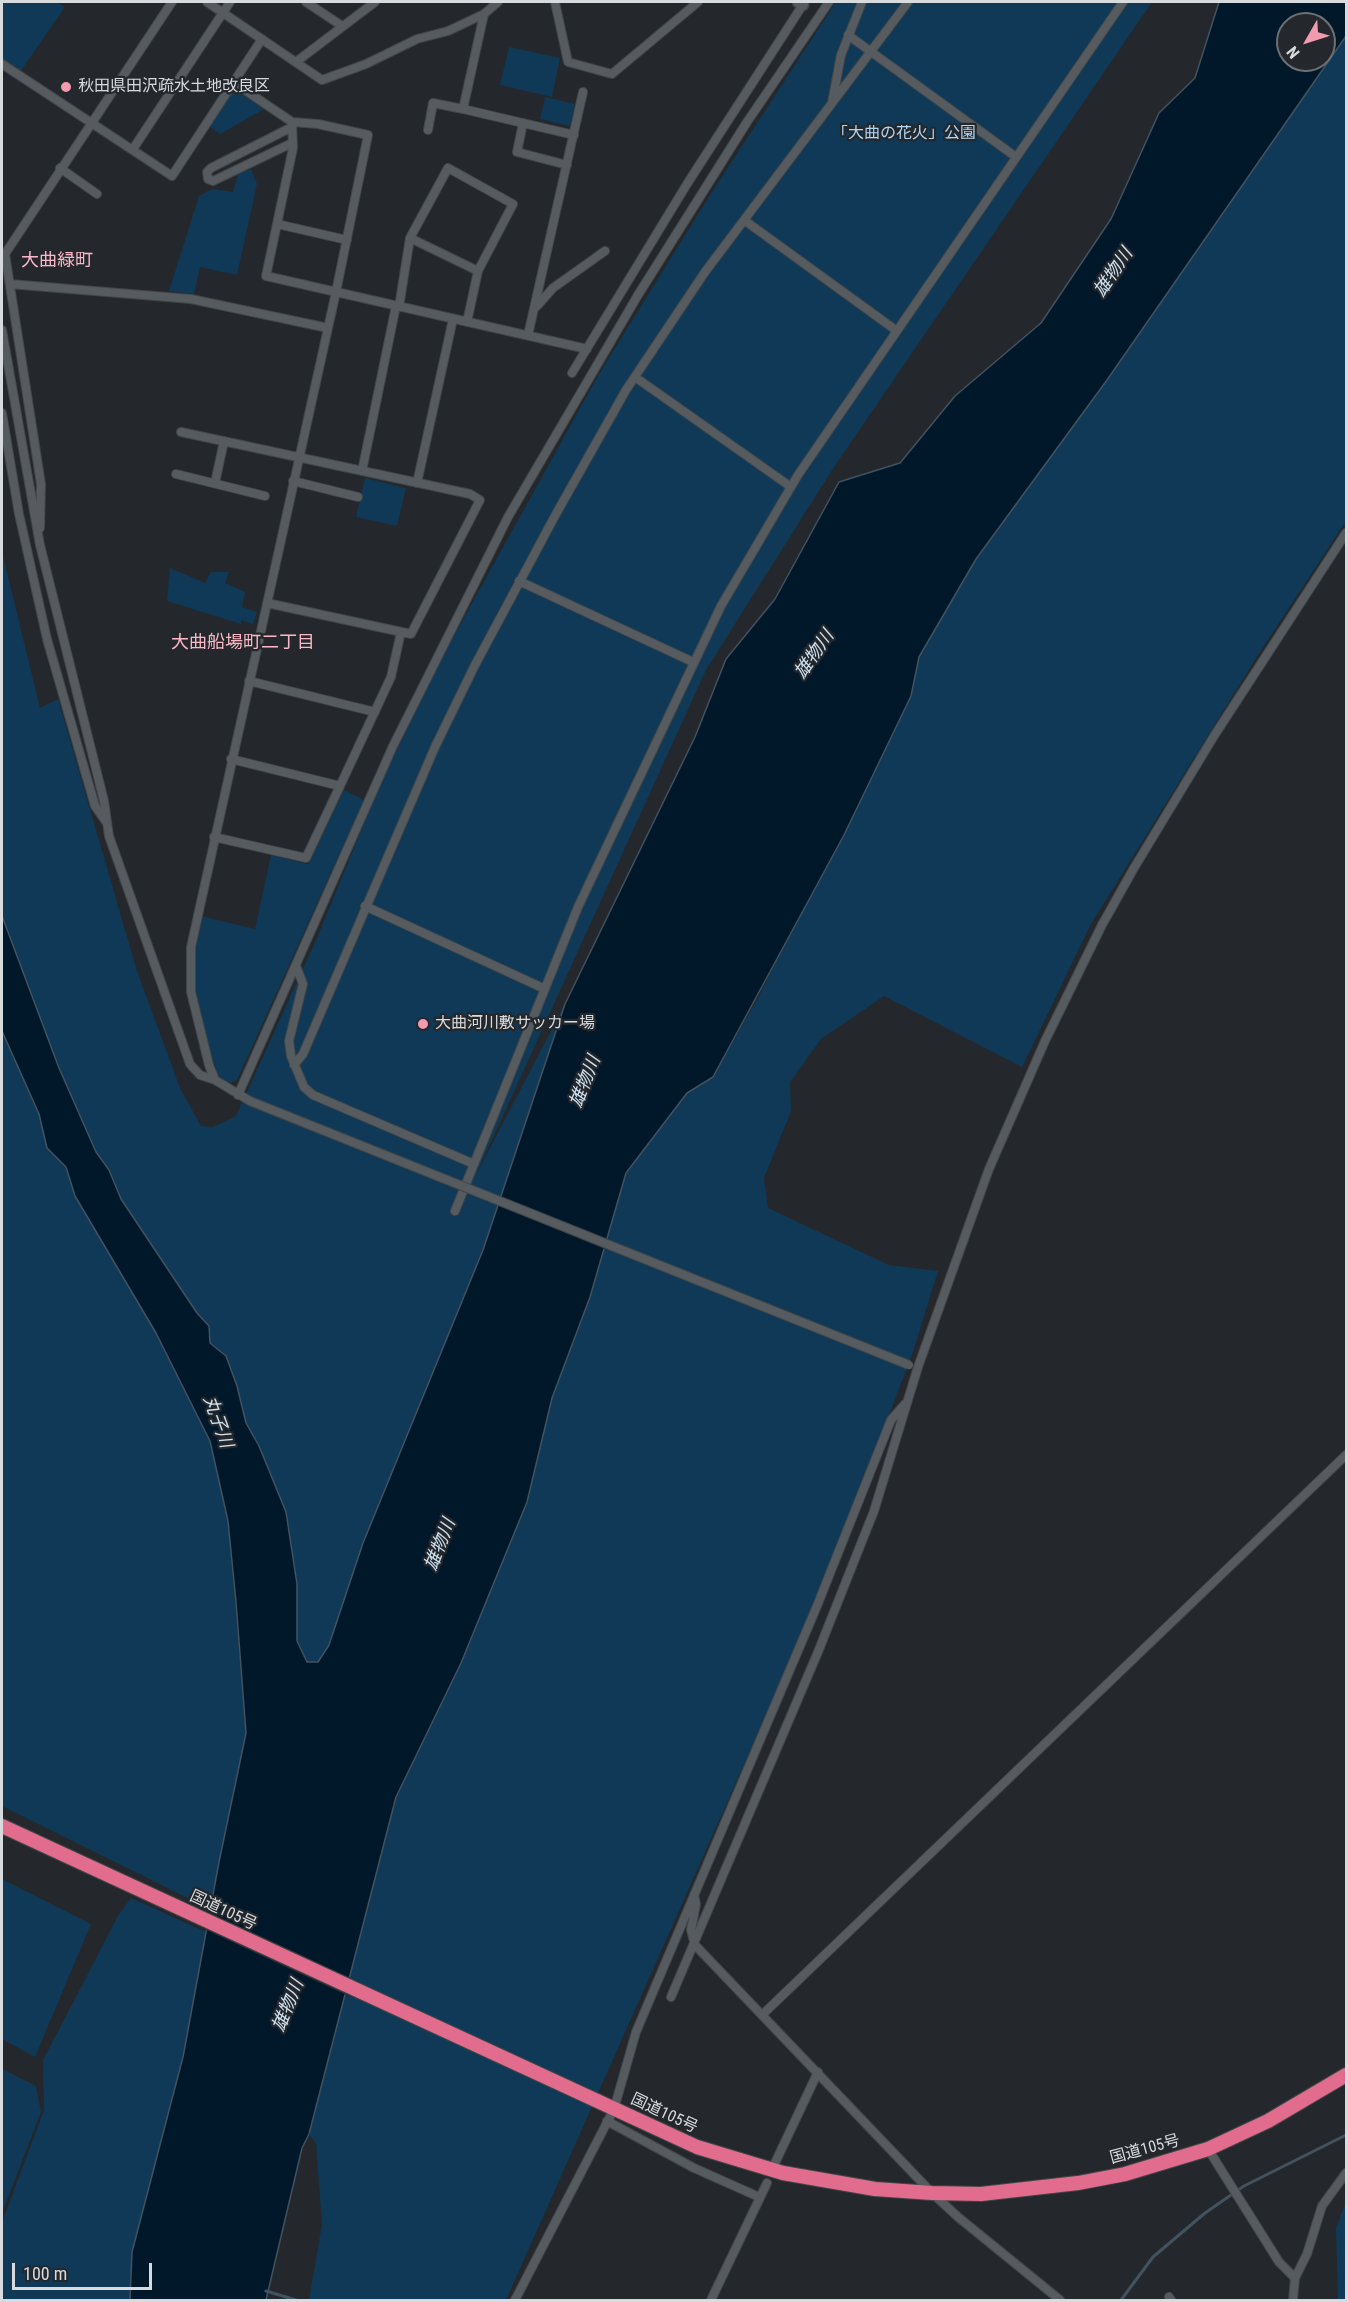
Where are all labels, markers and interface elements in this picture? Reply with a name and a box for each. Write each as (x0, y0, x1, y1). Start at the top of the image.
north arrow (1276, 12, 1336, 72)
text: N (1283, 43, 1304, 62)
place label: 秋田県田沢疏水土地改良区 (78, 77, 270, 97)
marker: 秋田県田沢疏水土地改良区 (59, 80, 73, 94)
park label: 「大曲の花火」公園 (832, 124, 976, 144)
water label: 雄物川 (1090, 245, 1138, 301)
district label: 大曲緑町 (21, 250, 93, 272)
water label: 雄物川 (791, 627, 839, 683)
district label: 大曲船場町二丁目 (171, 632, 315, 654)
place label: 大曲河川敷サッカー場 (435, 1014, 595, 1034)
marker: 大曲河川敷サッカー場 (416, 1017, 430, 1031)
water label: 雄物川 (566, 1053, 606, 1111)
water label: 丸子川 (198, 1393, 236, 1451)
water label: 雄物川 (421, 1516, 461, 1574)
street label: 国道105号 (186, 1887, 260, 1935)
water label: 雄物川 (269, 1977, 309, 2035)
street label: 国道105号 (627, 2090, 701, 2138)
street label: 国道105号 (1108, 2131, 1182, 2169)
scale bar (15, 2251, 154, 2289)
text: 100 m (23, 2263, 67, 2284)

